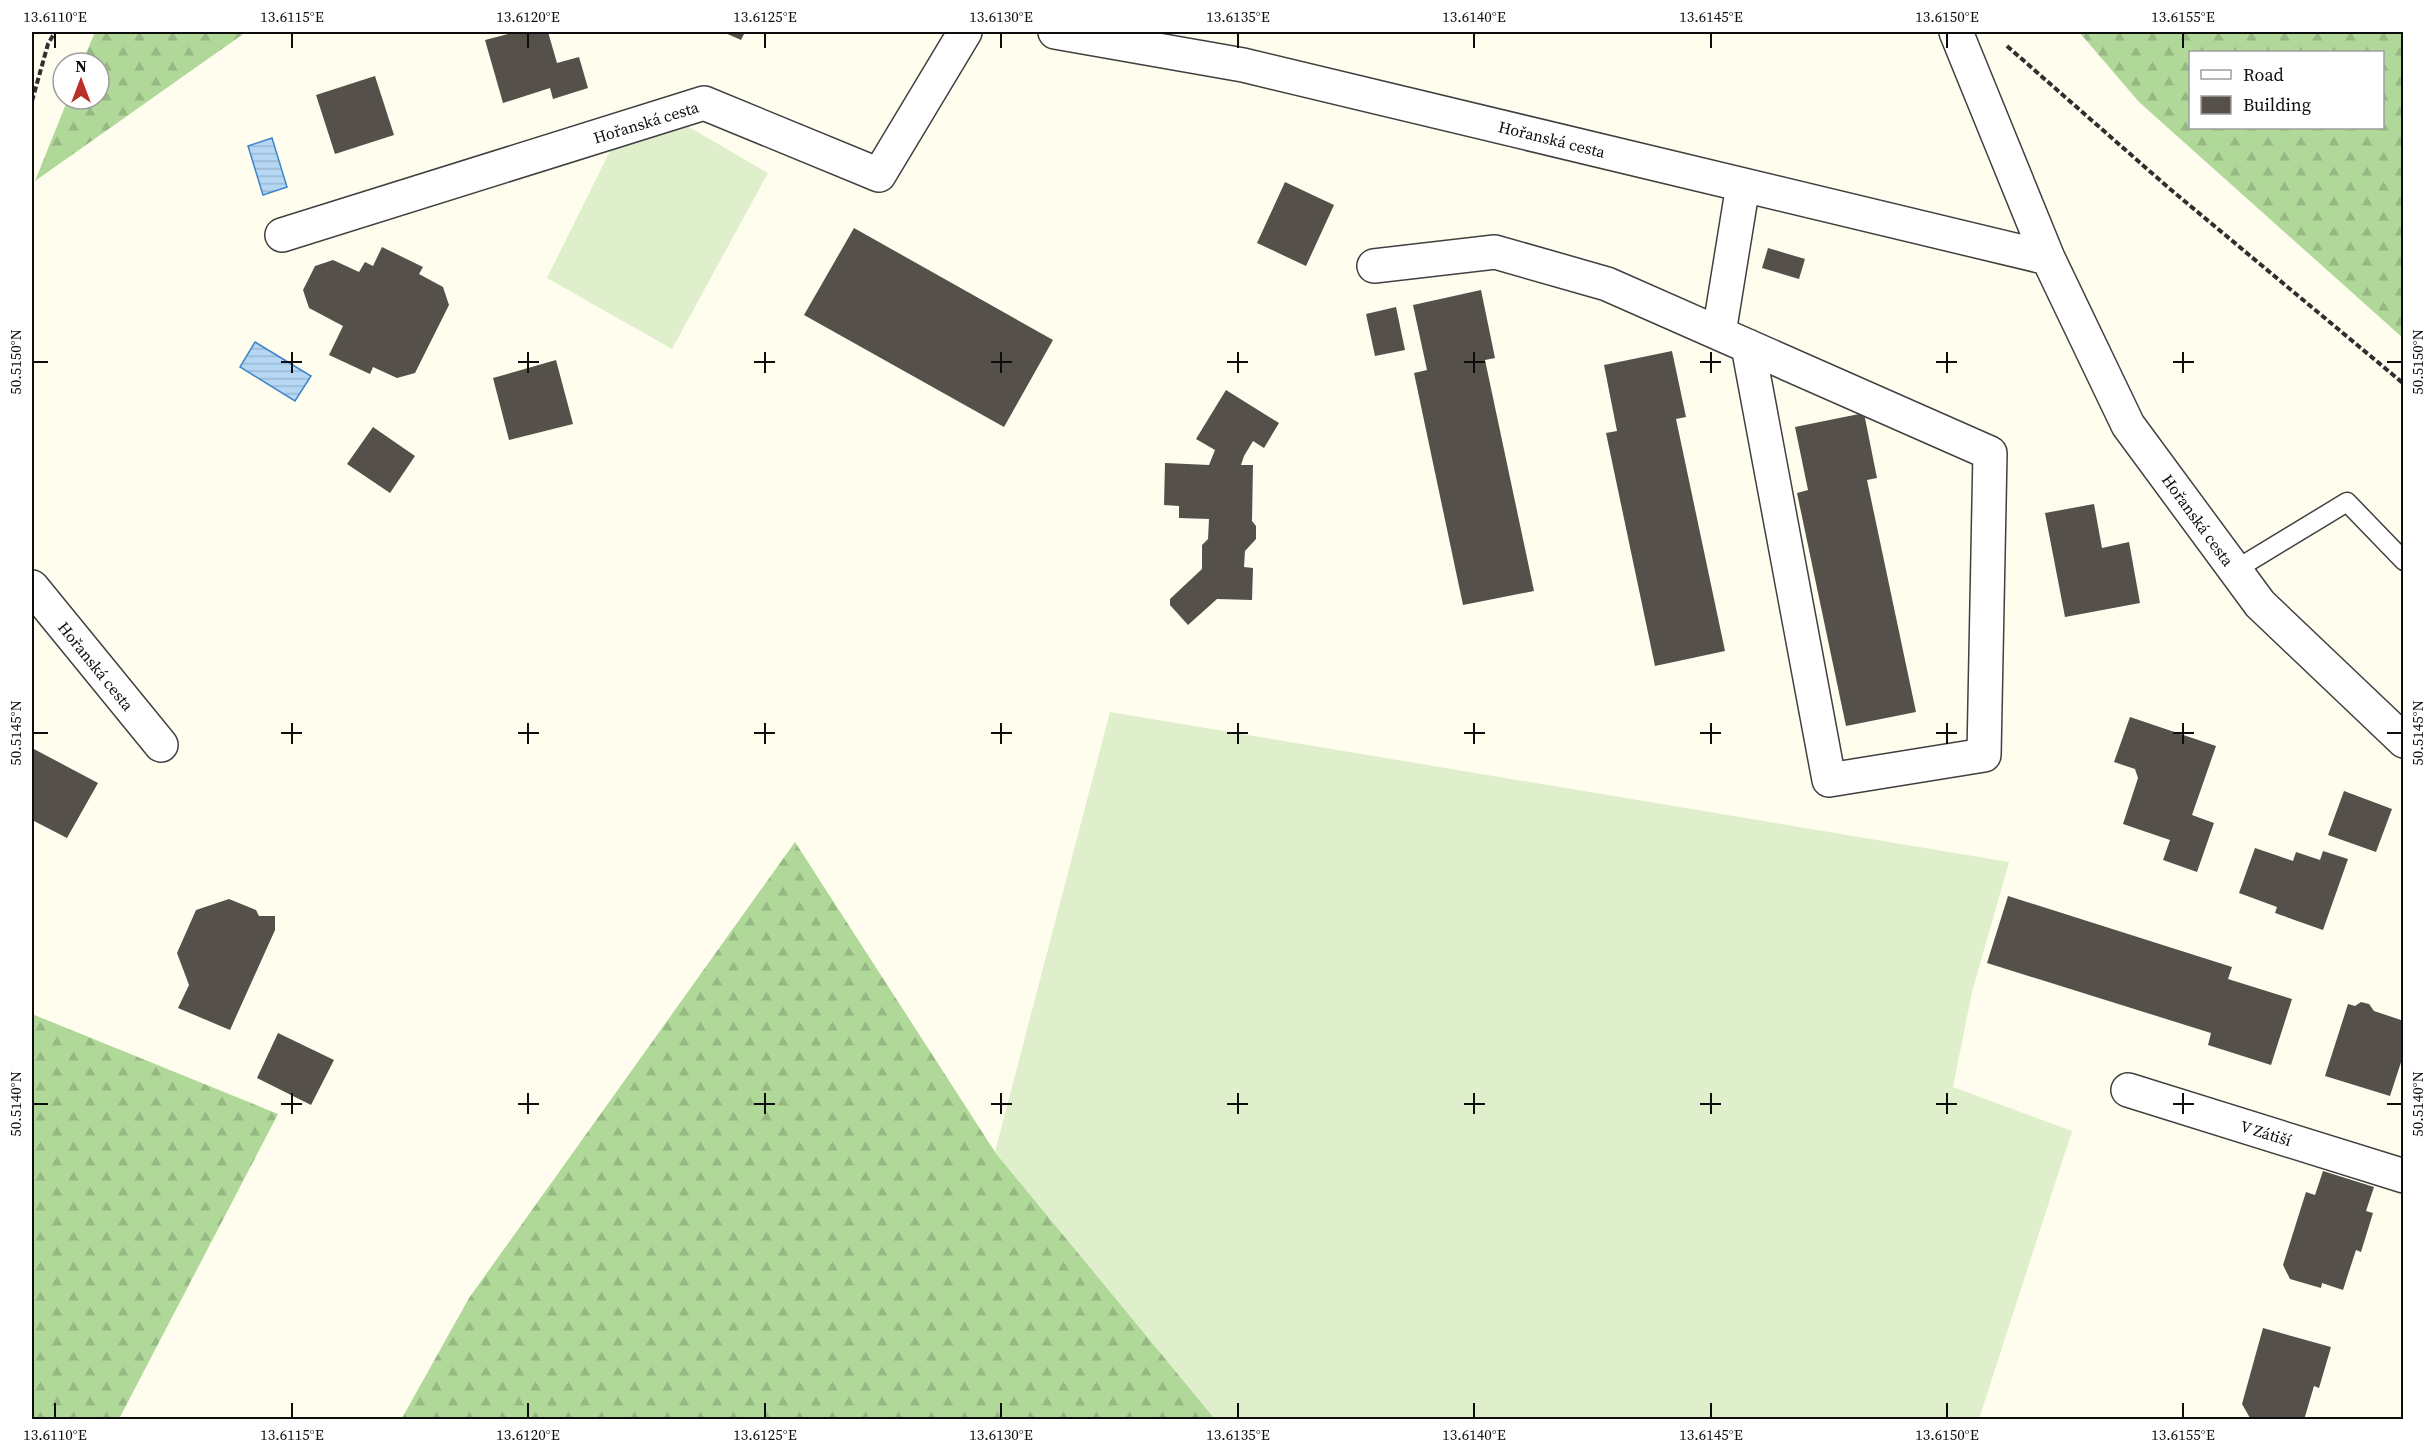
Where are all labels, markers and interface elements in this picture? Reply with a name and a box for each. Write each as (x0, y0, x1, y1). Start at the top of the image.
text: 13.6110°E (23, 6, 87, 27)
text: 13.6115°E (260, 6, 324, 27)
text: 13.6120°E (496, 6, 560, 27)
text: 13.6125°E (733, 6, 797, 27)
text: 13.6130°E (969, 6, 1033, 27)
text: 13.6135°E (1206, 6, 1270, 27)
text: 13.6140°E (1442, 6, 1506, 27)
text: 13.6145°E (1679, 6, 1743, 27)
text: 13.6150°E (1915, 6, 1979, 27)
text: 13.6155°E (2151, 6, 2215, 27)
north arrow (51, 51, 111, 111)
legend (2189, 51, 2384, 129)
text: N (75, 55, 87, 77)
text: Road (2243, 62, 2284, 87)
text: Building (2243, 92, 2311, 117)
street label: Hořanská cesta (591, 95, 702, 148)
street label: Hořanská cesta (1496, 115, 1608, 163)
text: 50.5150°N (5, 329, 26, 395)
text: 50.5150°N (2407, 329, 2428, 395)
street label: Hořanská cesta (2157, 469, 2239, 571)
street label: Hořanská cesta (53, 617, 139, 716)
text: 50.5145°N (5, 700, 26, 766)
text: 50.5145°N (2407, 700, 2428, 766)
text: 50.5140°N (5, 1071, 26, 1137)
text: 50.5140°N (2407, 1071, 2428, 1137)
street label: V Zátiší (2238, 1115, 2295, 1151)
text: 13.6110°E (23, 1424, 87, 1445)
text: 13.6115°E (260, 1424, 324, 1445)
text: 13.6120°E (496, 1424, 560, 1445)
text: 13.6125°E (733, 1424, 797, 1445)
text: 13.6130°E (969, 1424, 1033, 1445)
text: 13.6135°E (1206, 1424, 1270, 1445)
text: 13.6140°E (1442, 1424, 1506, 1445)
text: 13.6145°E (1679, 1424, 1743, 1445)
text: 13.6150°E (1915, 1424, 1979, 1445)
text: 13.6155°E (2151, 1424, 2215, 1445)

